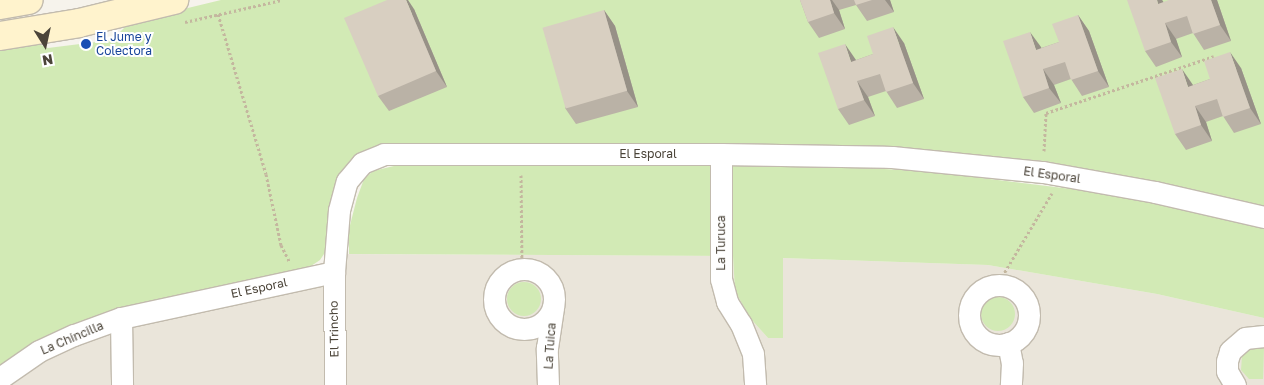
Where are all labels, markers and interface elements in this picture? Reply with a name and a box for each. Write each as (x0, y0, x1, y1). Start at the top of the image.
north arrow (20, 20, 70, 70)
place label: El Jume y Colectora (96, 30, 152, 58)
marker: El Jume y Colectora (80, 38, 92, 50)
text: N (41, 51, 54, 70)
street label: El Esporal (619, 147, 677, 161)
street label: El Esporal (1022, 164, 1082, 186)
street label: La Turuca (714, 215, 728, 271)
street label: El Esporal (229, 275, 289, 301)
street label: El Trincho (326, 300, 342, 358)
street label: La Chincilla (38, 318, 106, 358)
street label: La Tuica (541, 322, 559, 370)

